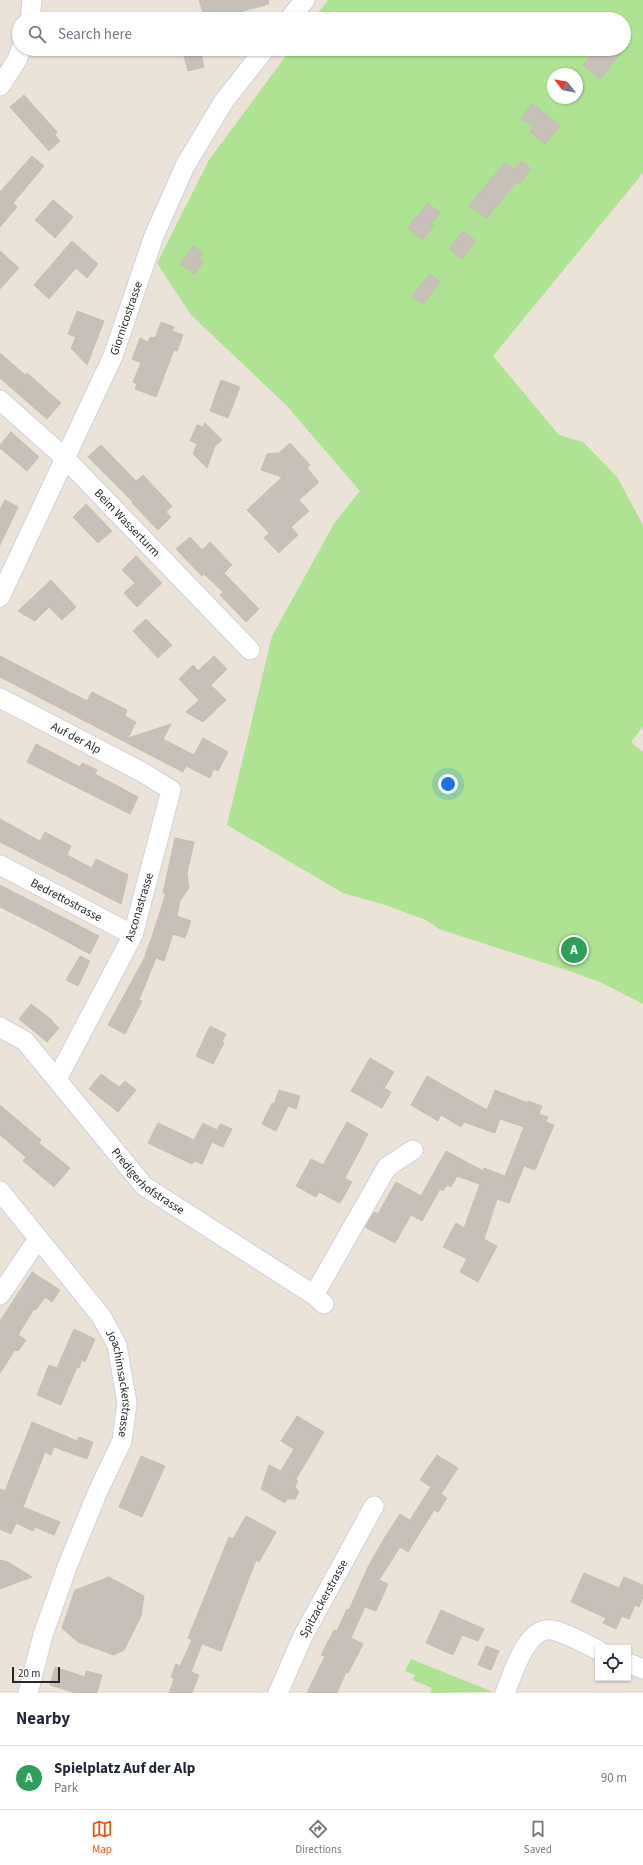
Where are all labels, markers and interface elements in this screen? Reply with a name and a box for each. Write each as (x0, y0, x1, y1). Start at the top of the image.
search box (12, 12, 631, 56)
icon: search (26, 23, 48, 45)
text: Search here (58, 24, 132, 45)
north arrow (547, 68, 583, 104)
street label: Giornicostrasse (106, 279, 147, 358)
street label: Beim Wasserturm (90, 485, 164, 561)
street label: Auf der Alp (48, 718, 104, 758)
your location (438, 774, 458, 794)
street label: Asconastrasse (121, 871, 158, 944)
street label: Bedrettostrasse (27, 875, 105, 926)
pin: A (561, 935, 587, 965)
street label: Predigerhofstrasse (107, 1145, 188, 1219)
street label: Joachimsackerstrasse (101, 1326, 135, 1438)
street label: Spitzackerstrasse (296, 1556, 352, 1641)
map controls (595, 1645, 631, 1681)
button: locate (595, 1645, 631, 1681)
scale bar (12, 1665, 60, 1684)
text: 20 m (18, 1666, 40, 1681)
text: Nearby (16, 1707, 70, 1731)
text: Spielplatz Auf der Alp (54, 1758, 195, 1779)
text: A (25, 1769, 33, 1787)
text: 90 m (601, 1769, 627, 1787)
text: Park (54, 1779, 78, 1797)
tab: Map (91, 1818, 113, 1857)
tab: Directions (295, 1818, 342, 1857)
tab: Saved (524, 1818, 552, 1857)

